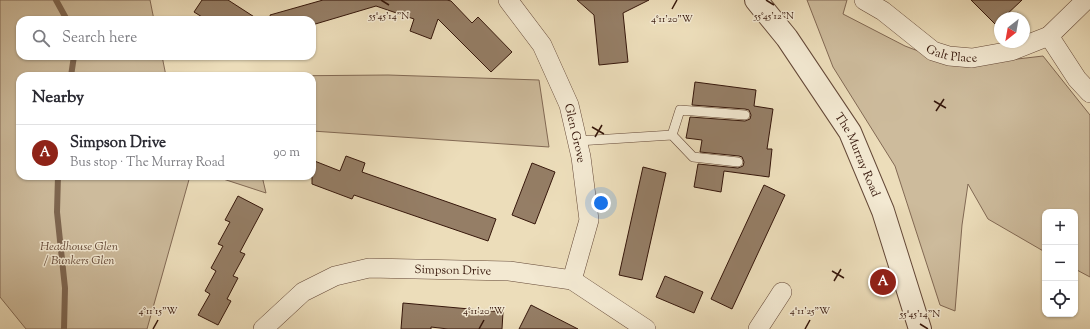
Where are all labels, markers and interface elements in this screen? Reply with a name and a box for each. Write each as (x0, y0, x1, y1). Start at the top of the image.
text: 55°45'14"N (368, 9, 409, 24)
text: 55°45'12"N (753, 9, 794, 24)
text: 4°11'20"W (651, 12, 693, 27)
north arrow (994, 12, 1030, 48)
search box (16, 16, 316, 60)
icon: search (30, 27, 52, 49)
text: Search here (62, 28, 137, 49)
street label: Galt Place (921, 40, 979, 68)
text: Nearby (32, 86, 84, 110)
street label: Glen Grove (559, 102, 590, 164)
street label: The Murray Road (830, 109, 884, 200)
text: Simpson Drive (70, 133, 166, 154)
text: A (40, 144, 50, 162)
text: 90 m (273, 144, 300, 162)
text: Bus stop · The Murray Road (70, 154, 225, 172)
your location (591, 193, 611, 213)
map controls (1042, 209, 1078, 317)
button: + (1042, 209, 1078, 245)
park label: Headhouse Glen / Bunkers Glen (40, 238, 119, 270)
button: − (1042, 245, 1078, 281)
street label: Simpson Drive (414, 261, 492, 281)
pin: A (870, 267, 896, 297)
button: locate (1042, 281, 1078, 317)
text: 4°11'15"W (138, 304, 178, 319)
text: 4°11'20"W (463, 304, 505, 319)
text: 4°11'25"W (790, 304, 830, 319)
text: 55°45'14"N (899, 307, 940, 322)

